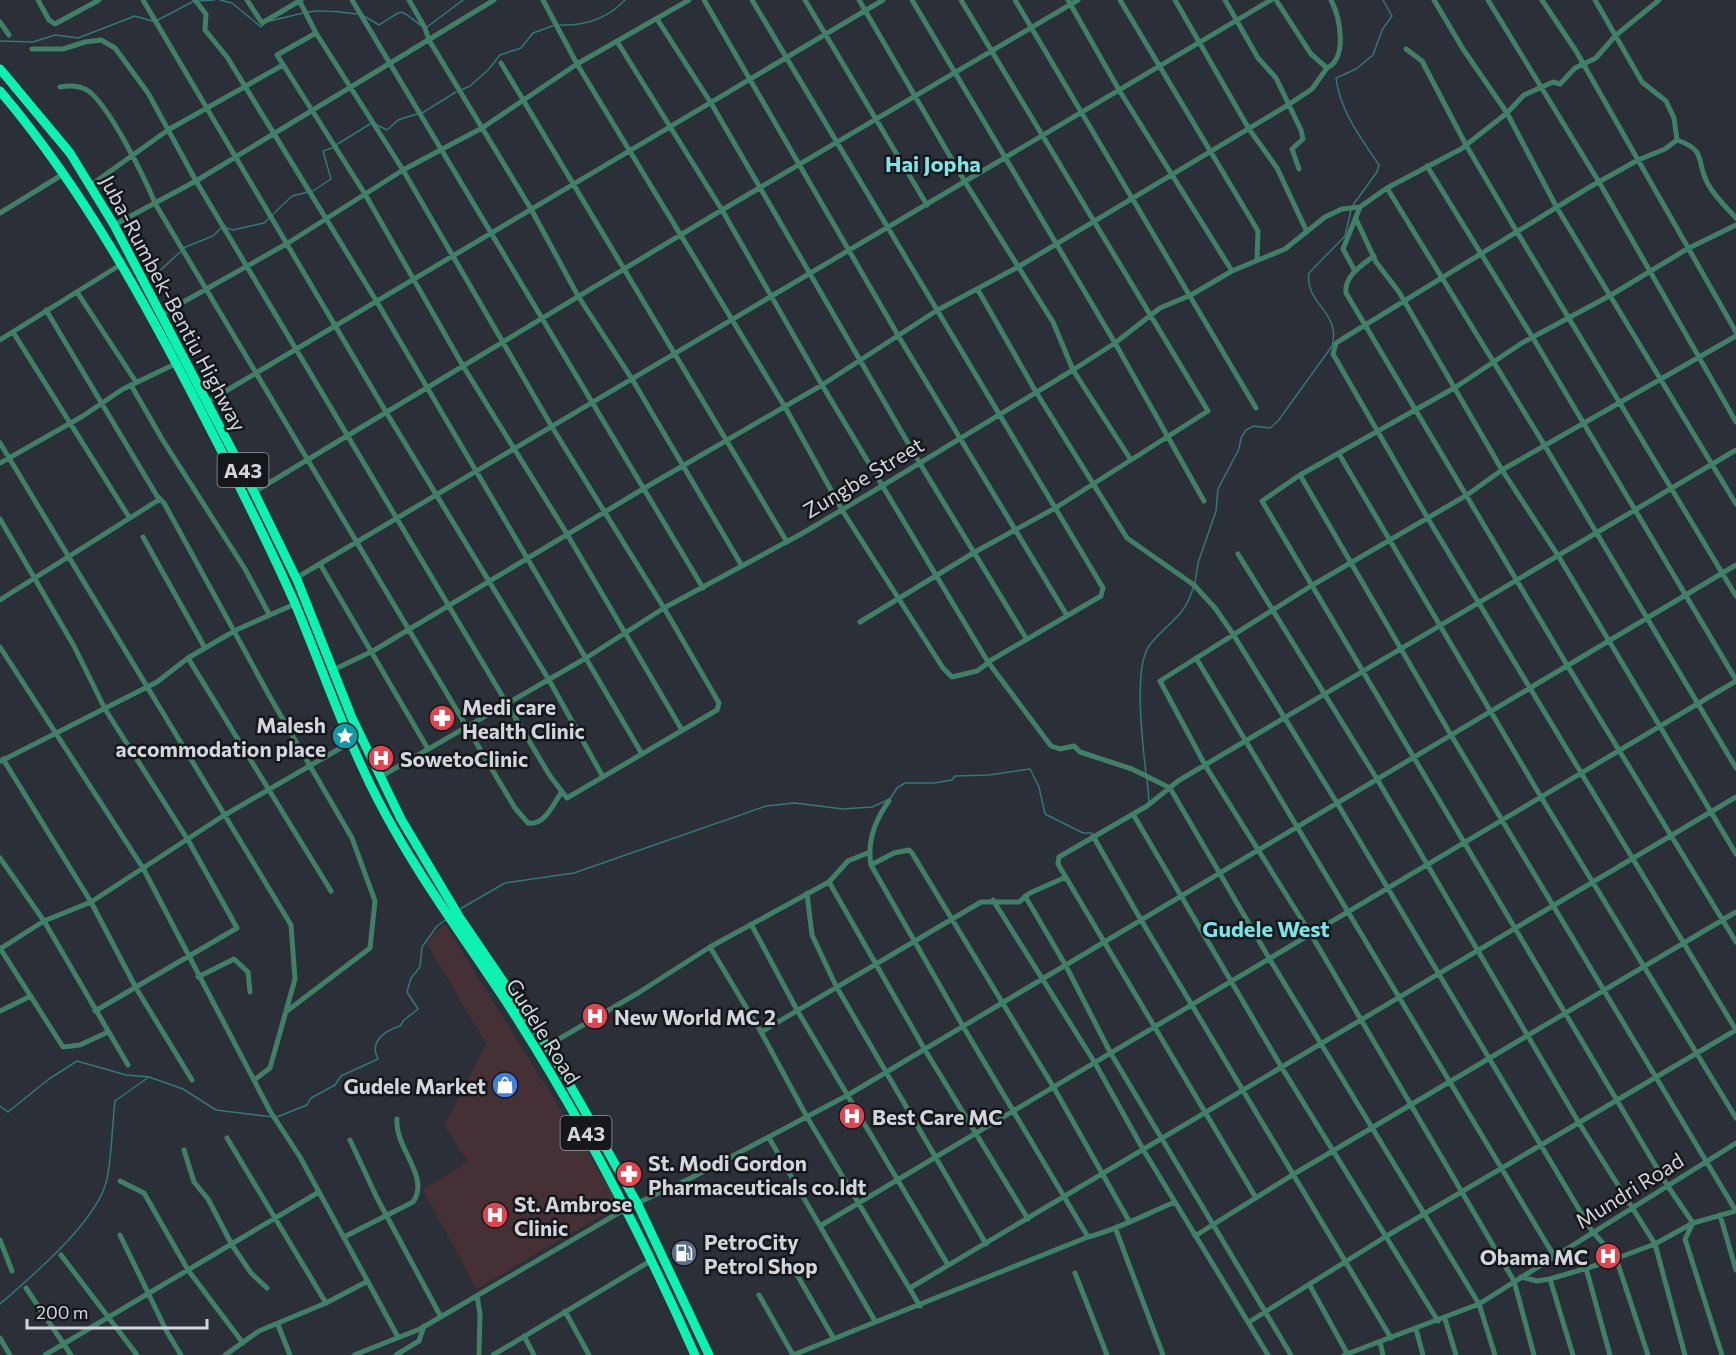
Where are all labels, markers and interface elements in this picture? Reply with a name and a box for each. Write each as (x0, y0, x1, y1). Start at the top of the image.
district label: Hai Jopha (885, 150, 981, 177)
street label: Juba-Rumbek-Bentiu Highway (96, 171, 252, 435)
street label: Zungbe Street (798, 431, 928, 523)
road number: A43 (218, 453, 268, 487)
place label: Medi care Health Clinic (462, 694, 585, 743)
pharmacy icon: Medi care Health Clinic (427, 703, 457, 733)
place label: Malesh accommodation place (116, 712, 326, 761)
place icon: Malesh accommodation place (330, 721, 360, 751)
hospital icon: SowetoClinic (366, 743, 396, 773)
place label: SowetoClinic (400, 746, 528, 771)
district label: Gudele West (1202, 915, 1330, 942)
street label: Gudele Road (502, 974, 586, 1088)
hospital icon: New World MC 2 (580, 1001, 610, 1031)
place label: New World MC 2 (614, 1004, 776, 1029)
shop icon: Gudele Market (490, 1070, 520, 1100)
place label: Gudele Market (343, 1073, 486, 1098)
hospital icon: Best Care MC (837, 1101, 867, 1131)
place label: Best Care MC (872, 1104, 1003, 1129)
road number: A43 (560, 1116, 612, 1150)
street label: Mundri Road (1570, 1147, 1688, 1233)
place label: St. Modi Gordon Pharmaceuticals co.ldt (648, 1150, 867, 1199)
pharmacy icon: St. Modi Gordon Pharmaceuticals co.ldt (614, 1159, 644, 1189)
place label: St. Ambrose Clinic (514, 1191, 632, 1240)
hospital icon: St. Ambrose Clinic (480, 1200, 510, 1230)
place label: PetroCity Petrol Shop (704, 1229, 818, 1278)
fuel station icon: PetroCity Petrol Shop (669, 1238, 699, 1268)
hospital icon: Obama MC (1593, 1241, 1623, 1271)
place label: Obama MC (1480, 1244, 1588, 1269)
scale bar (27, 1292, 207, 1330)
text: 200 m (36, 1301, 89, 1323)

